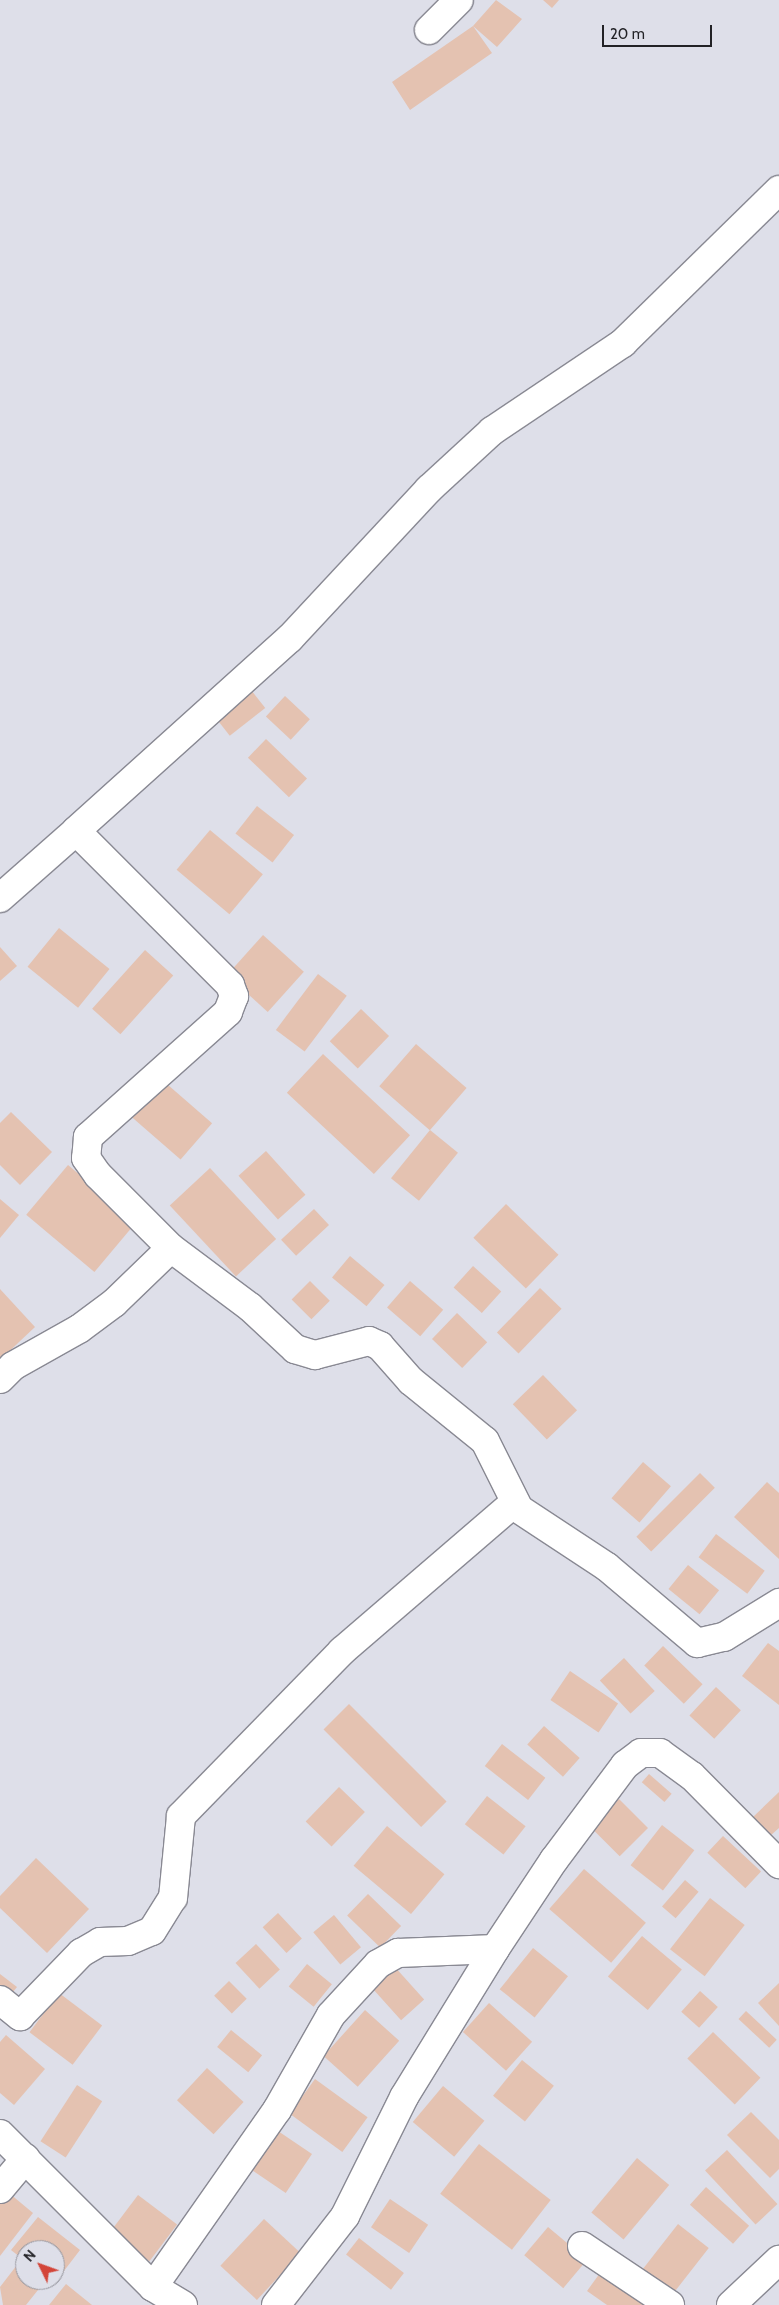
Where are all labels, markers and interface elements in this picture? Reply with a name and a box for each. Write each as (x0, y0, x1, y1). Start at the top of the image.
scale bar (604, 15, 714, 47)
text: 20 m (610, 25, 645, 43)
north arrow (15, 2240, 65, 2290)
text: N (20, 2246, 40, 2265)

